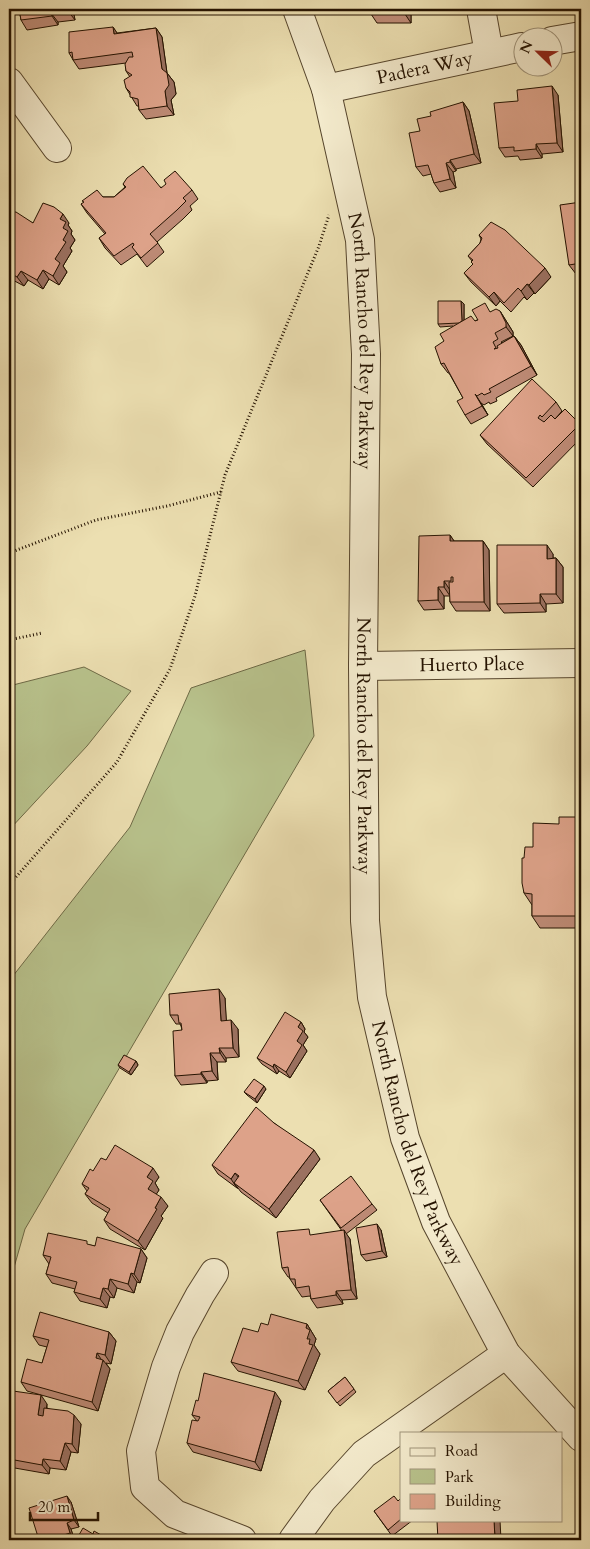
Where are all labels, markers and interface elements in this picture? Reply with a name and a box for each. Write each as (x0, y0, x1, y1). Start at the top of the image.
north arrow (512, 28, 562, 78)
text: N (515, 38, 538, 56)
street label: Padera Way (374, 45, 475, 91)
street label: North Rancho del Rey Parkway (341, 210, 379, 470)
street label: North Rancho del Rey Parkway (350, 617, 378, 875)
street label: Huerto Place (419, 651, 525, 678)
street label: North Rancho del Rey Parkway (365, 1018, 470, 1271)
legend (400, 1432, 562, 1522)
text: Road (445, 1441, 478, 1461)
text: Park (445, 1467, 474, 1487)
scale bar (30, 1489, 98, 1521)
text: Building (445, 1491, 501, 1511)
text: 20 m (38, 1497, 70, 1517)

